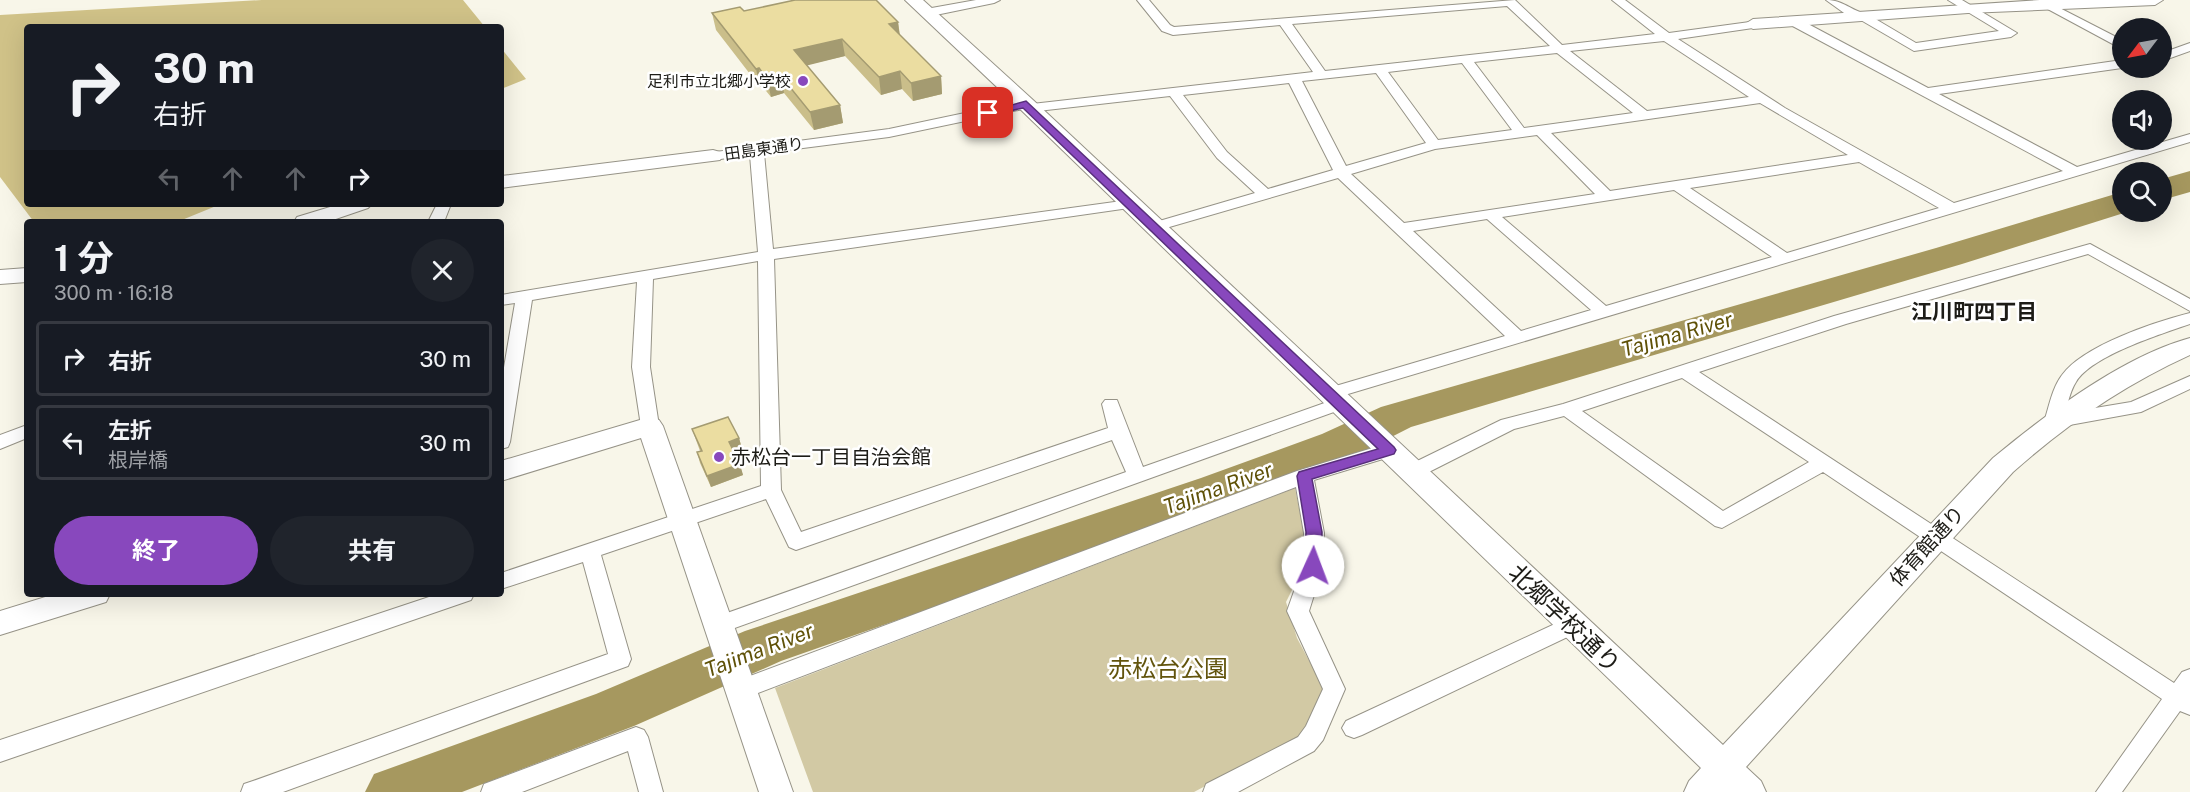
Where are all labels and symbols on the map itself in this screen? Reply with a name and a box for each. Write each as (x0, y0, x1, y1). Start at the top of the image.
north arrow (2112, 18, 2172, 78)
place label: 足利市立北郷小学校 (647, 72, 791, 91)
marker: 足利市立北郷小学校 (796, 74, 810, 88)
pin (962, 87, 1013, 138)
street label: 田島東通り (723, 134, 805, 164)
district label: 江川町四丁目 (1911, 299, 2037, 324)
water label: Tajima River (1619, 306, 1736, 362)
place label: 赤松台一丁目自治会館 (731, 445, 931, 469)
marker: 赤松台一丁目自治会館 (712, 450, 726, 464)
water label: Tajima River (1160, 456, 1277, 519)
street label: 体育館通り (1885, 501, 1969, 591)
position arrow (1281, 534, 1345, 598)
street label: 北郷学校通り (1503, 558, 1627, 678)
water label: Tajima River (701, 617, 818, 682)
park label: 赤松台公園 (1108, 654, 1228, 682)

